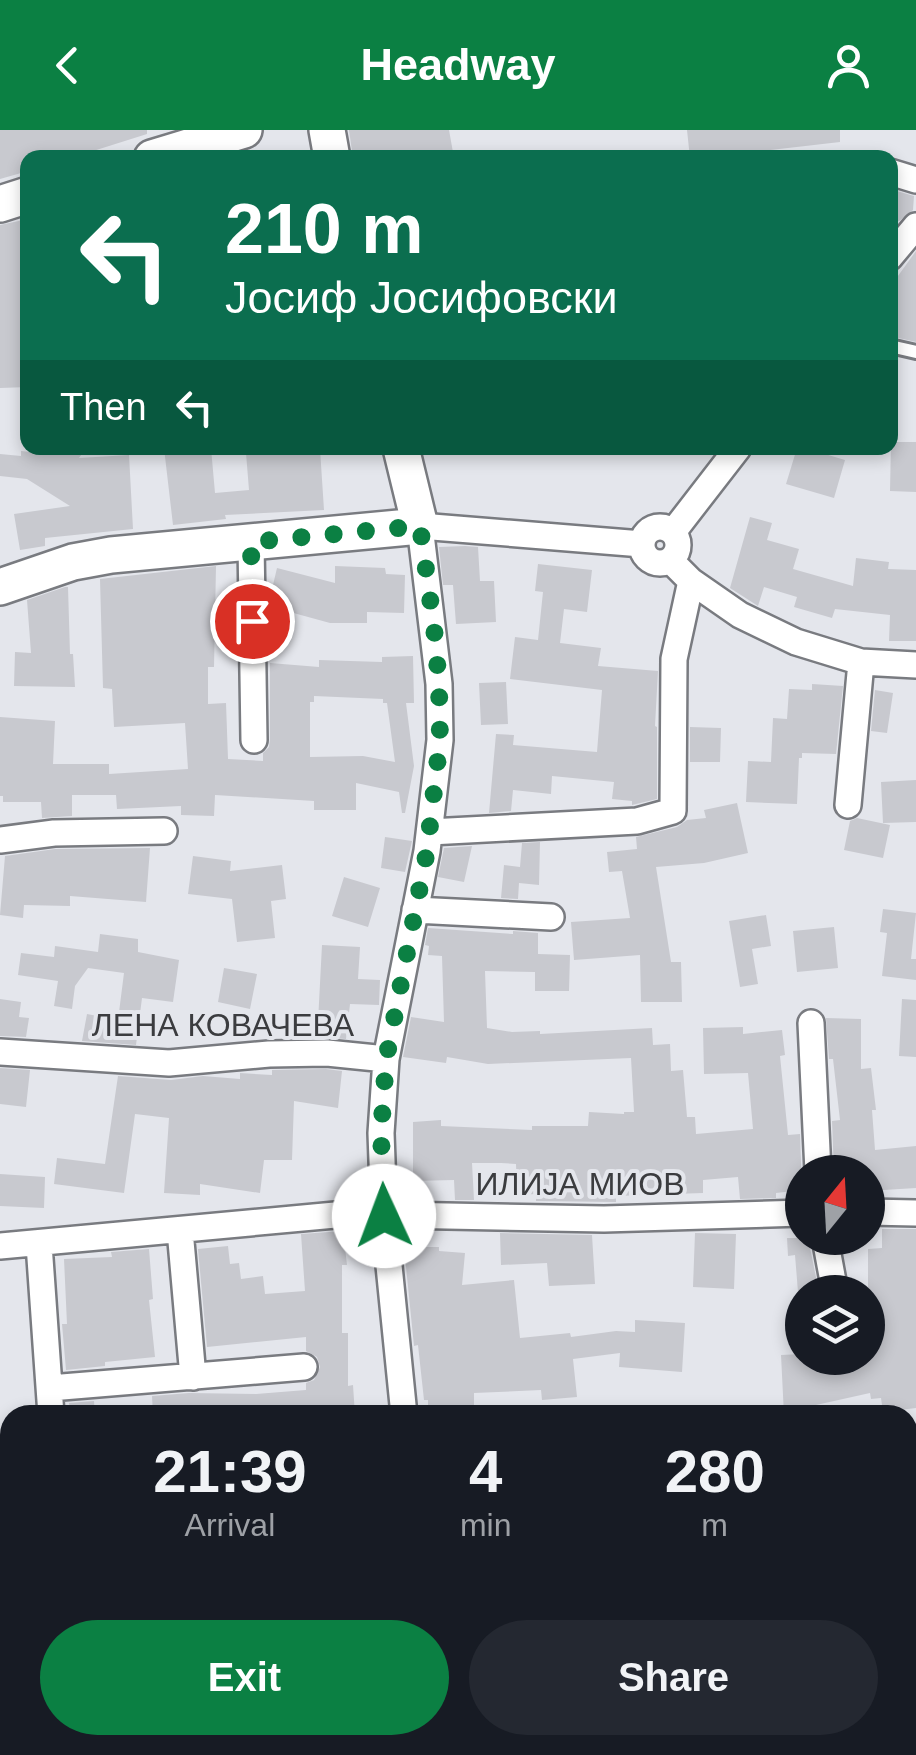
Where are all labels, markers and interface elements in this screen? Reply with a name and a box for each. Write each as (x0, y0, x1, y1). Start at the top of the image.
icon: back (40, 38, 95, 93)
icon: person (821, 38, 876, 93)
text: Headway (360, 39, 556, 90)
icon: left (60, 190, 190, 320)
text: 210 m (225, 190, 423, 268)
text: Јосиф Јосифовски (225, 272, 618, 323)
icon: left (167, 380, 222, 435)
text: Then (60, 386, 147, 428)
pin (210, 579, 295, 664)
icon: arrive (225, 594, 280, 649)
street label: ЛЕНА КОВАЧЕВА (92, 1007, 355, 1043)
north arrow (785, 1155, 885, 1255)
map controls (785, 1155, 885, 1375)
position arrow (332, 1164, 436, 1268)
street label: ИЛИЈА МИОВ (475, 1166, 685, 1202)
button: layers (785, 1275, 885, 1375)
text: 21:39 (153, 1438, 307, 1505)
text: 4 (469, 1438, 502, 1505)
text: 280 (665, 1438, 765, 1505)
text: Arrival (185, 1507, 275, 1543)
text: min (460, 1507, 511, 1543)
text: m (701, 1507, 728, 1543)
button: Exit (40, 1620, 449, 1735)
button: Share (469, 1620, 878, 1735)

